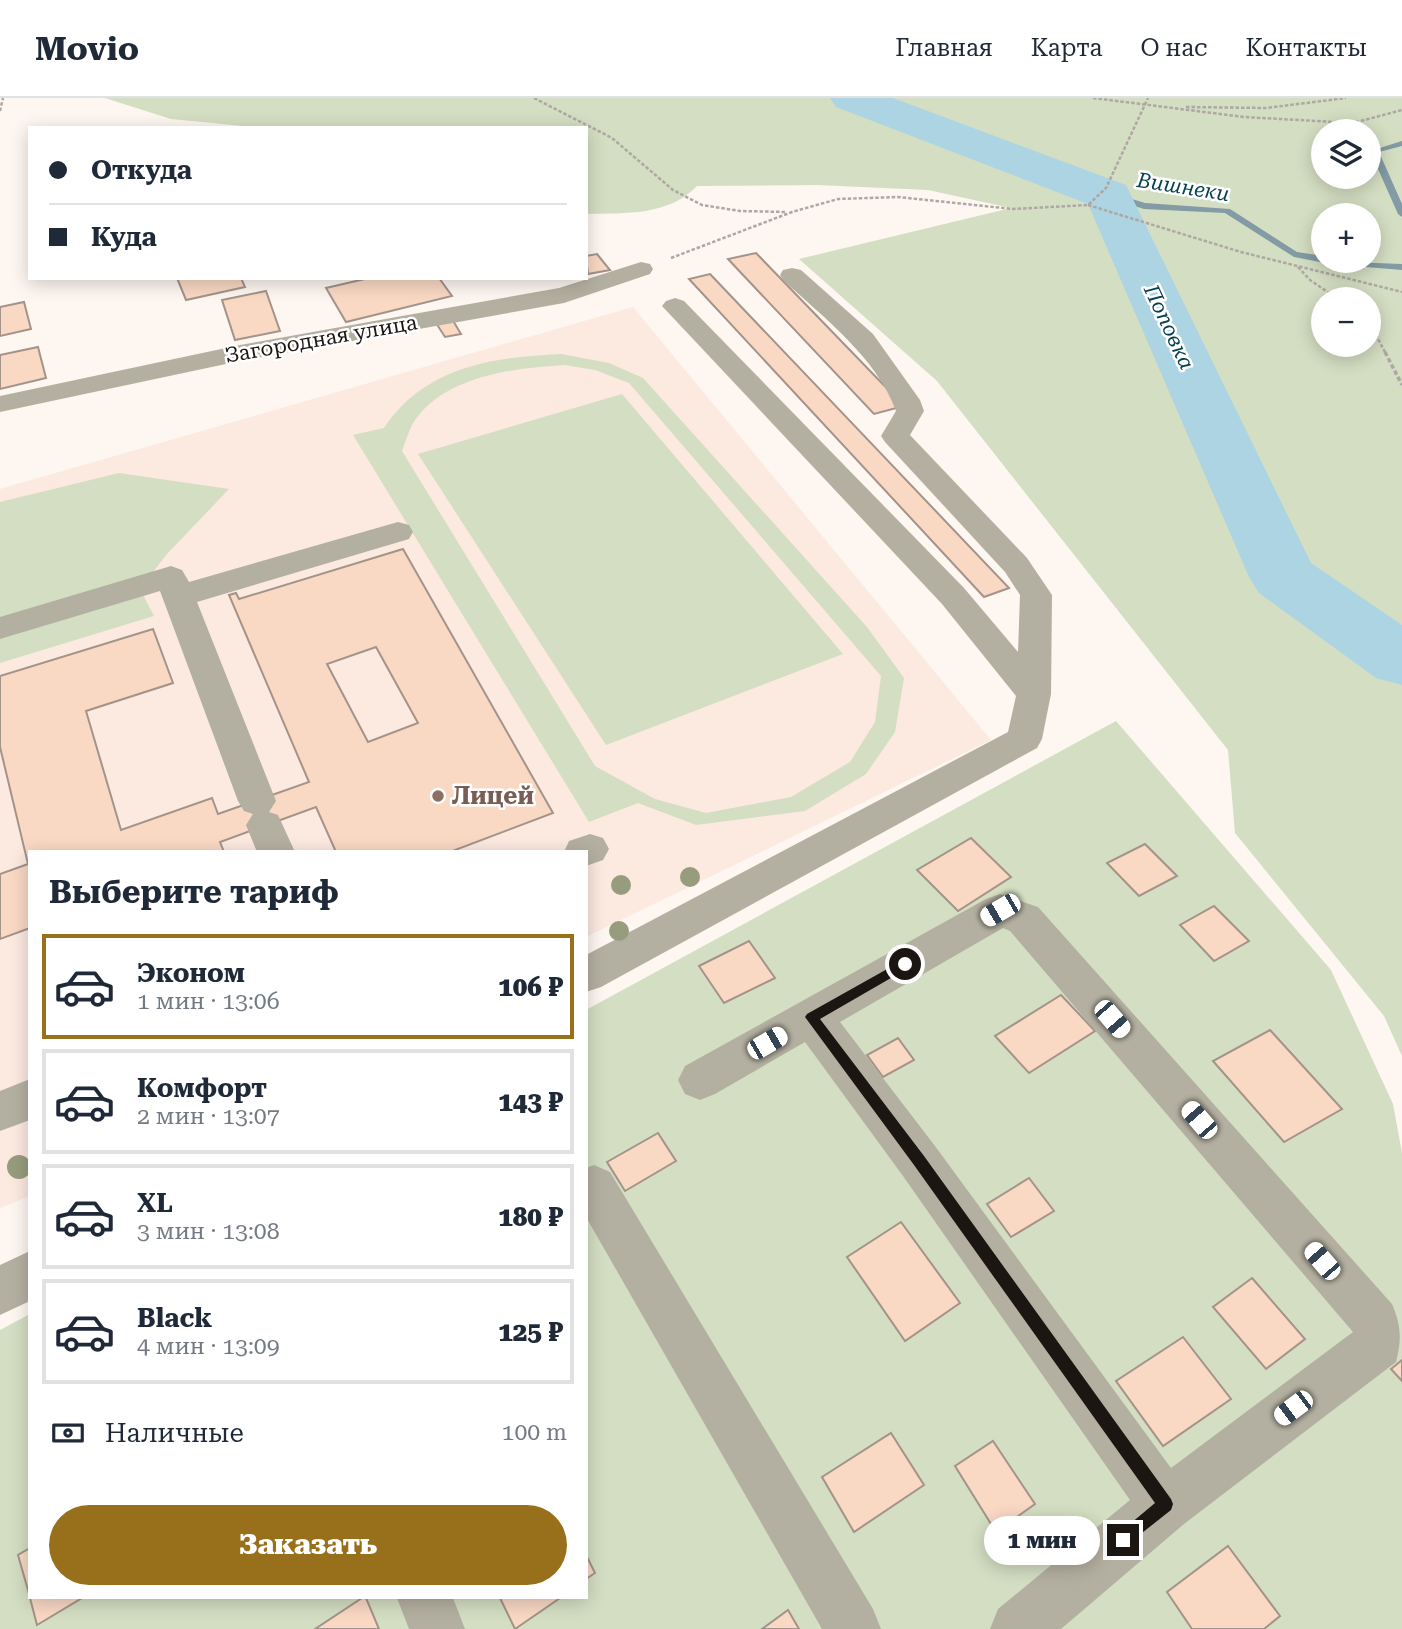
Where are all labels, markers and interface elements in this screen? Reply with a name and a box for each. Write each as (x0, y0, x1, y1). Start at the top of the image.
text: Movio (35, 29, 139, 68)
text: Главная (895, 34, 993, 62)
text: Карта (1031, 34, 1102, 62)
text: О нас (1140, 34, 1207, 62)
text: Контакты (1245, 34, 1367, 62)
map controls (1311, 119, 1381, 357)
button: layers (1311, 119, 1381, 189)
text: Откуда (91, 155, 192, 185)
water label: Вишнеки (1134, 168, 1231, 206)
button: + (1311, 203, 1381, 273)
text: Куда (91, 222, 157, 252)
water label: Поповка (1139, 280, 1199, 373)
button: − (1311, 287, 1381, 357)
street label: Загородная улица (223, 310, 420, 368)
place label: Лицей (452, 782, 534, 810)
marker: Лицей (430, 788, 446, 804)
text: Выберите тариф (49, 873, 339, 911)
car (977, 890, 1024, 930)
route start (889, 948, 921, 980)
icon: car (53, 955, 116, 1018)
text: Эконом (137, 958, 245, 988)
text: 106 ₽ (498, 972, 563, 1002)
text: 1 мин · 13:06 (137, 988, 280, 1015)
car (1091, 996, 1134, 1042)
car (744, 1023, 791, 1063)
icon: car (53, 1070, 116, 1133)
text: Комфорт (137, 1073, 267, 1103)
text: 143 ₽ (498, 1087, 563, 1117)
car (1178, 1097, 1221, 1143)
text: 2 мин · 13:07 (137, 1103, 280, 1130)
icon: car (53, 1185, 116, 1248)
text: XL (137, 1188, 173, 1218)
text: 180 ₽ (498, 1202, 563, 1232)
text: 3 мин · 13:08 (137, 1218, 280, 1245)
car (1301, 1238, 1344, 1284)
icon: car (53, 1300, 116, 1363)
text: Black (137, 1303, 212, 1333)
text: 125 ₽ (498, 1317, 563, 1347)
text: 4 мин · 13:09 (137, 1333, 280, 1360)
car (1270, 1387, 1317, 1429)
icon: cash (49, 1414, 87, 1452)
text: Наличные (105, 1418, 244, 1448)
text: 100 m (502, 1419, 567, 1446)
button: Заказать (49, 1505, 567, 1585)
callout: 1 мин (983, 1516, 1098, 1564)
route end (1107, 1524, 1139, 1556)
text: 1 мин (1007, 1527, 1077, 1554)

